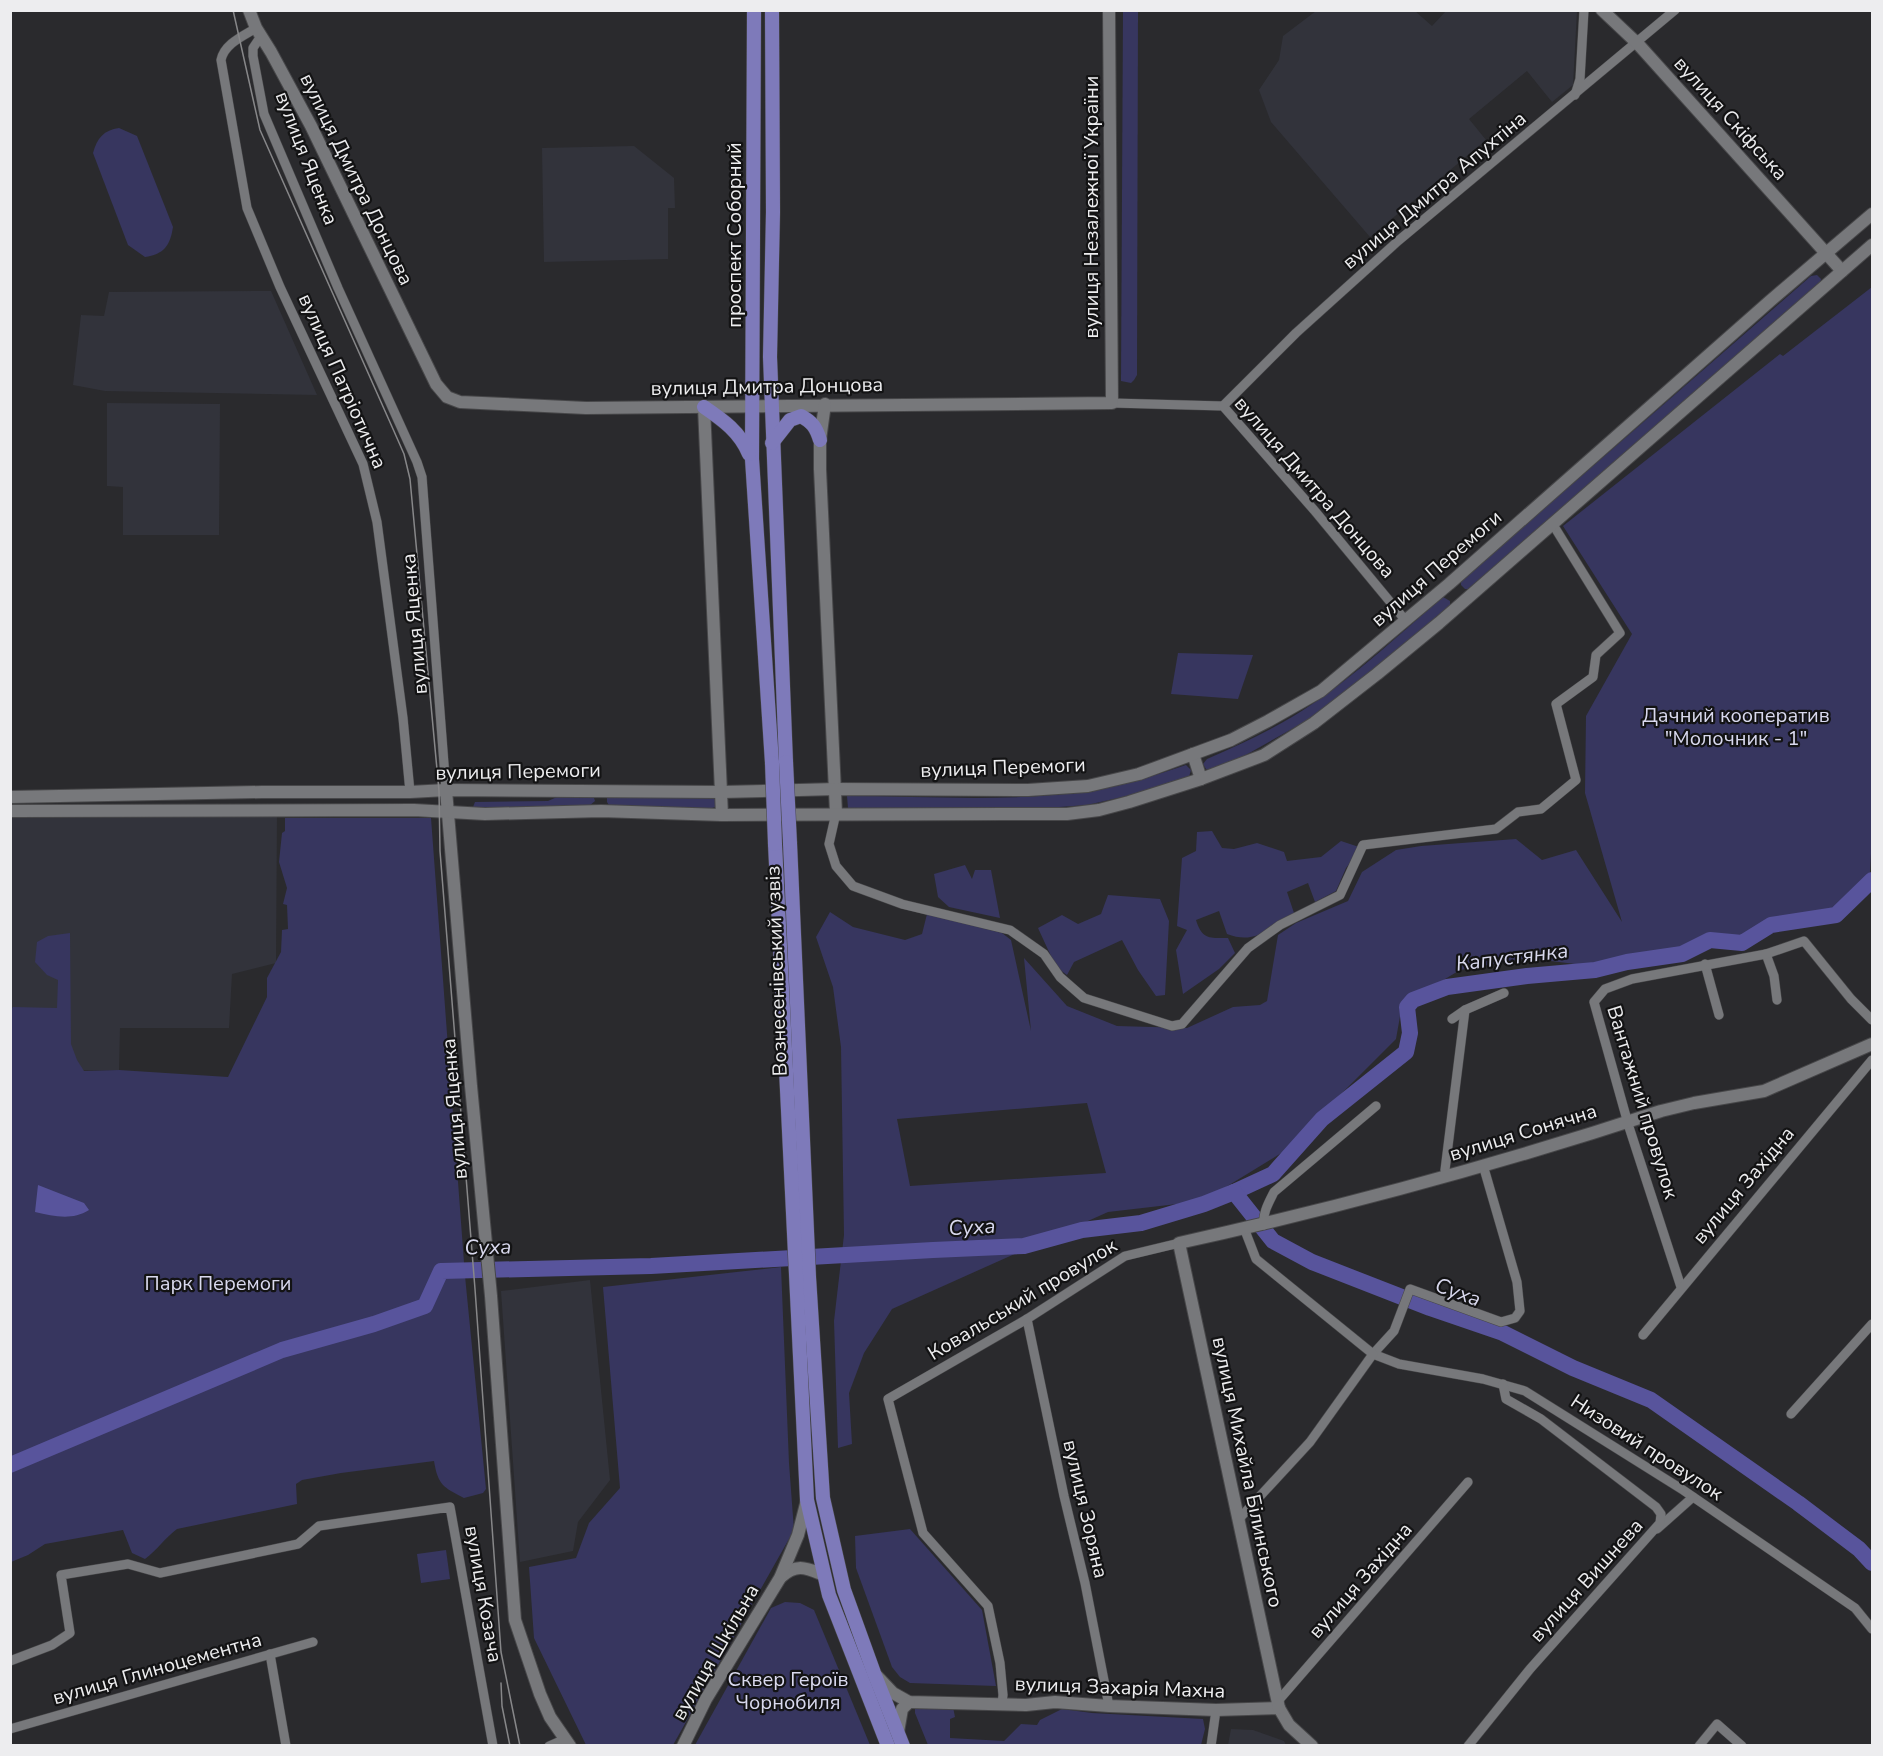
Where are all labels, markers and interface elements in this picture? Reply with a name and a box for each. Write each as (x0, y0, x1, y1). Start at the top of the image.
street label: вулиця Скіфська (1668, 51, 1794, 186)
street label: вулиця Дмитра Донцова (293, 69, 420, 290)
street label: вулиця Незалежної України (1078, 76, 1105, 338)
street label: вулиця Яценка (269, 87, 344, 229)
street label: вулиця Дмитра Апухтіна (1337, 105, 1532, 275)
street label: проспект Соборний (721, 142, 748, 328)
street label: вулиця Патріотична (292, 289, 393, 473)
street label: вулиця Дмитра Донцова (651, 371, 884, 402)
street label: вулиця Дмитра Донцова (1228, 391, 1401, 584)
street label: вулиця Перемоги (1365, 504, 1508, 633)
street label: вулиця Яценка (395, 552, 434, 695)
park label: Дачний кооператив "Молочник - 1" (1642, 702, 1830, 752)
street label: вулиця Перемоги (920, 751, 1086, 784)
street label: вулиця Перемоги (435, 757, 601, 786)
street label: Вознесенівський узвіз (759, 865, 794, 1077)
water label: Капустянка (1454, 936, 1570, 978)
street label: Вантажний провулок (1600, 1002, 1685, 1202)
street label: вулиця Яценка (435, 1037, 474, 1180)
street label: вулиця Сонячна (1446, 1097, 1600, 1168)
street label: вулиця Західна (1686, 1121, 1800, 1250)
water label: Суха (948, 1212, 996, 1242)
street label: Ковальський провулок (923, 1232, 1122, 1367)
water label: Суха (464, 1233, 512, 1261)
park label: Парк Перемоги (145, 1270, 291, 1297)
water label: Суха (1431, 1271, 1485, 1313)
street label: вулиця Михайла Білинського (1206, 1334, 1289, 1610)
street label: Низовий провулок (1565, 1388, 1729, 1507)
street label: вулиця Зоряна (1056, 1437, 1115, 1581)
street label: вулиця Вишнева (1524, 1513, 1649, 1648)
street label: вулиця Західна (1303, 1517, 1418, 1644)
street label: вулиця Козача (458, 1524, 509, 1665)
street label: вулиця Шкільна (665, 1579, 765, 1725)
street label: вулиця Глиноцементна (50, 1626, 265, 1711)
park label: Сквер Героїв Чорнобиля (728, 1666, 849, 1716)
street label: вулиця Захарія Махна (1014, 1670, 1226, 1705)

